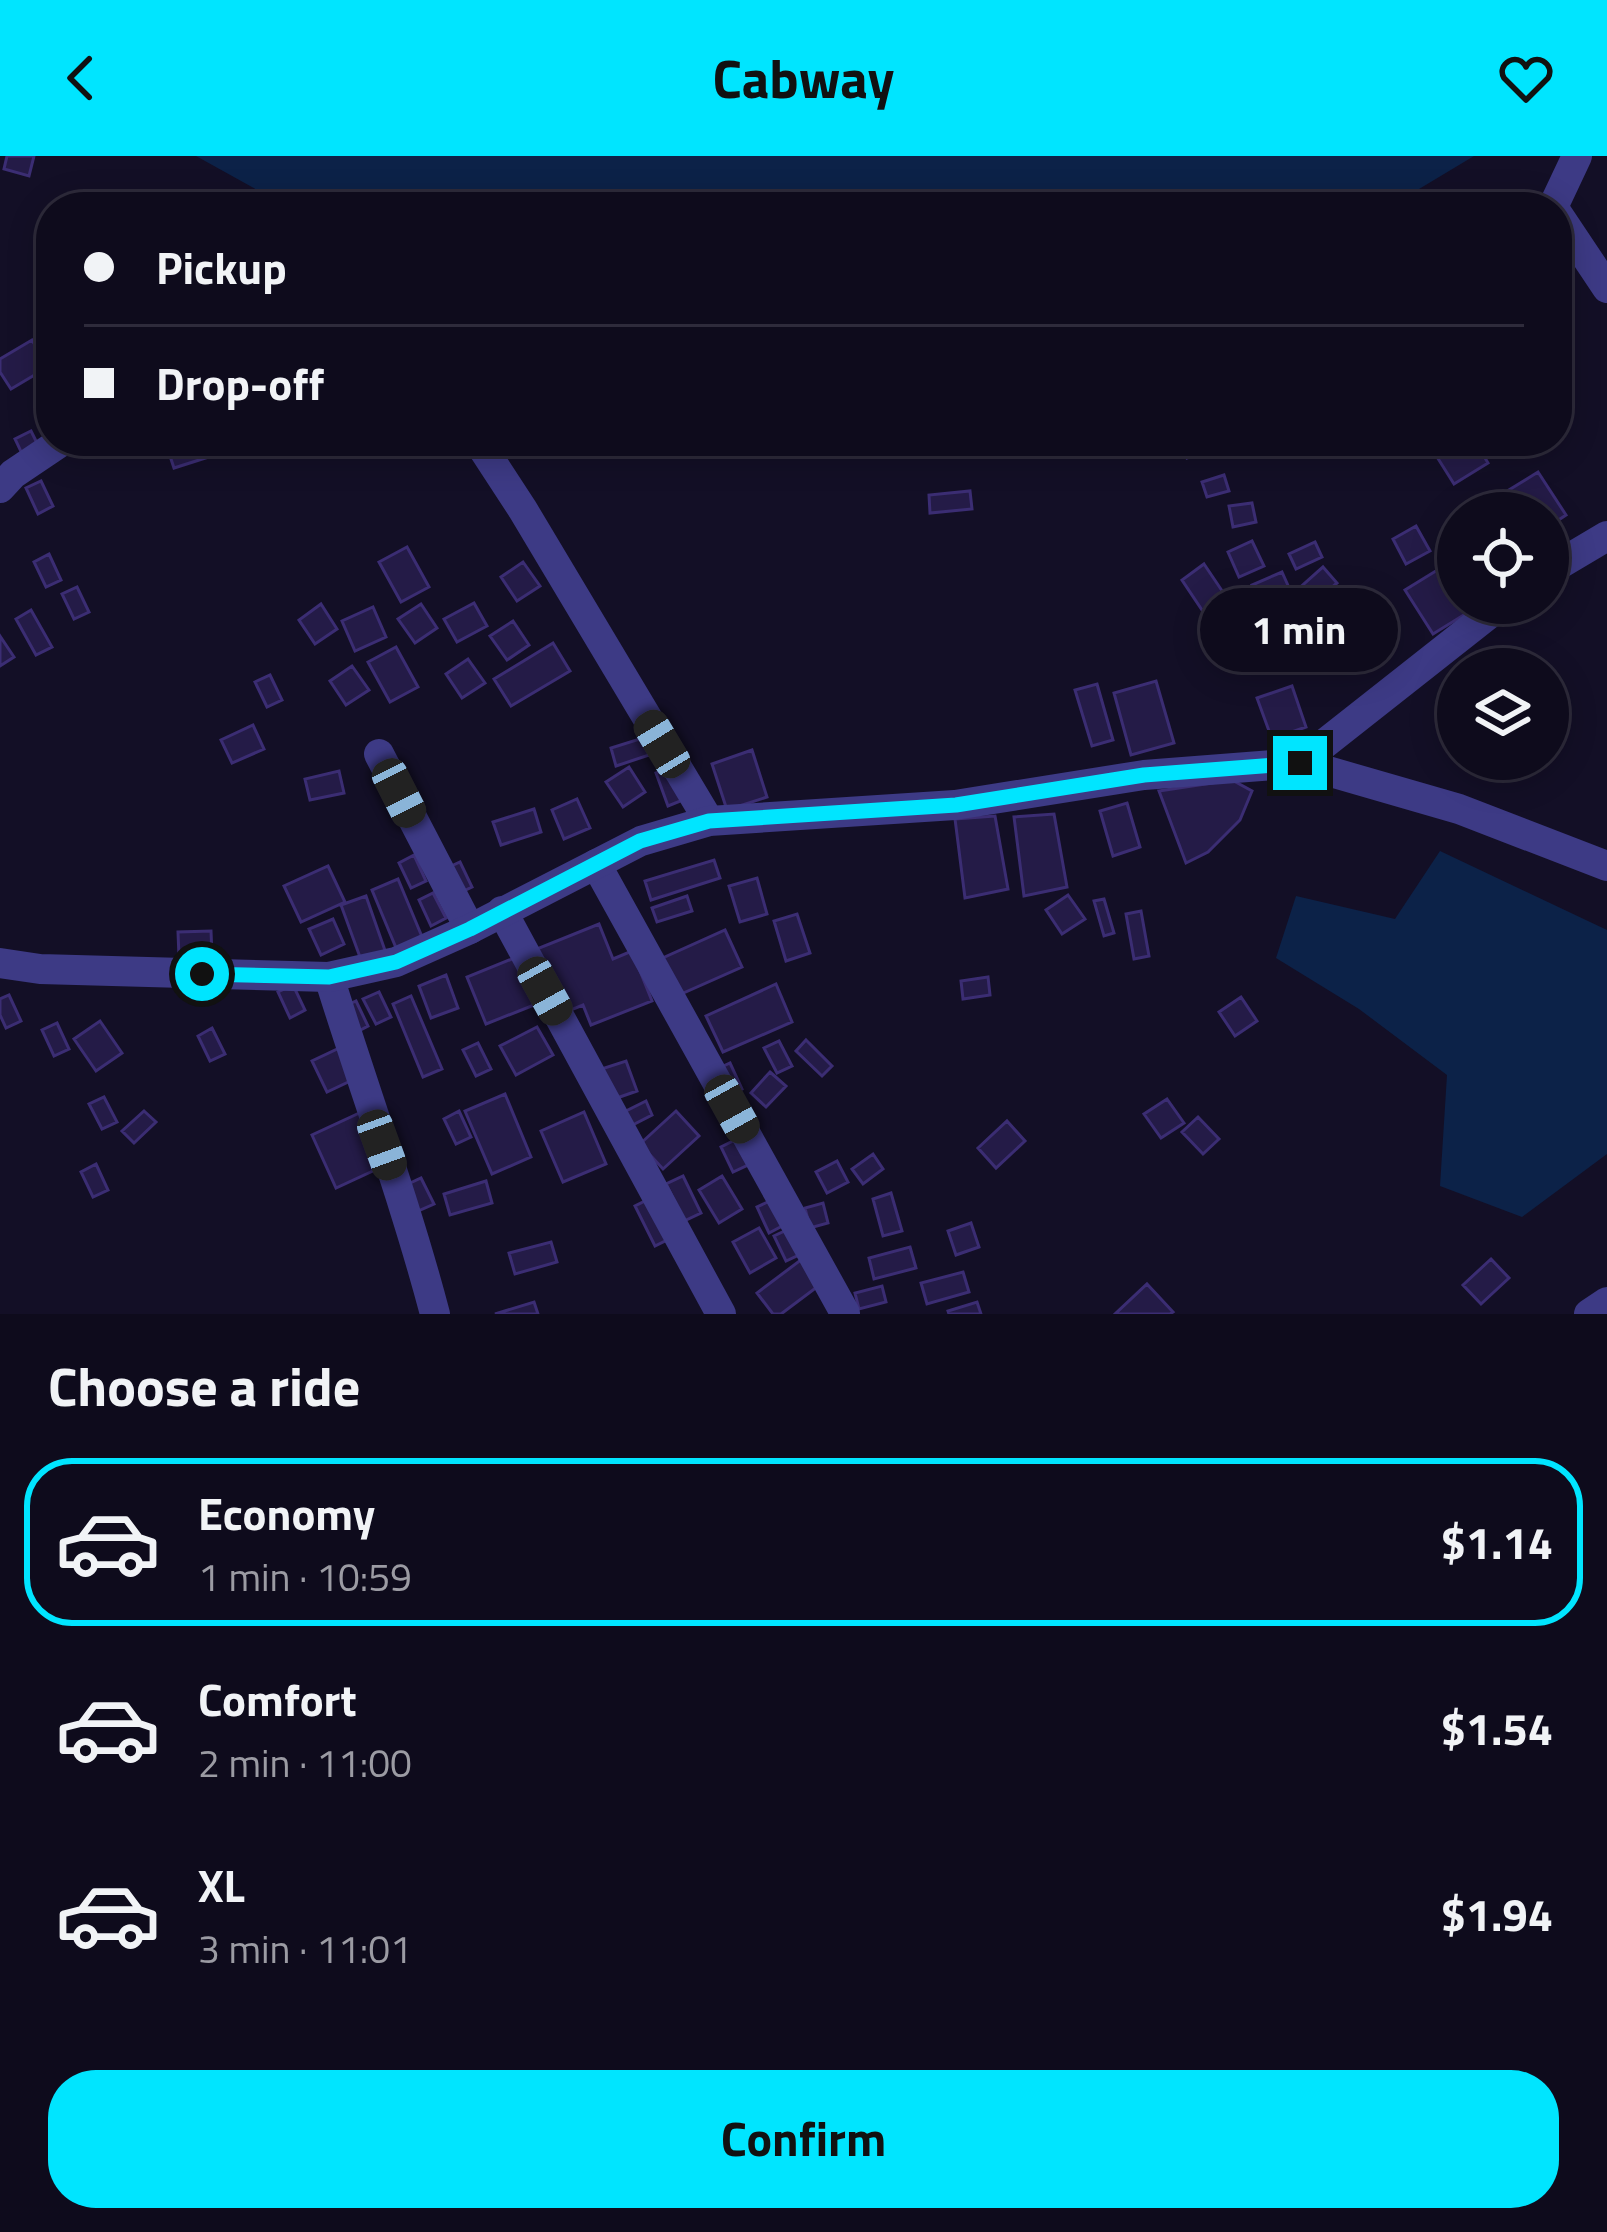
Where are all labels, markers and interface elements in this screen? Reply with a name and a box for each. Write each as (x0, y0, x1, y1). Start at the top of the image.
text: Cabway (712, 37, 895, 119)
icon: back (48, 45, 114, 111)
icon: heart (1493, 45, 1559, 111)
text: Pickup (156, 233, 287, 301)
text: Drop-off (156, 349, 324, 417)
map controls (1437, 492, 1569, 780)
button: locate (1437, 492, 1569, 624)
callout: 1 min (1201, 589, 1399, 673)
text: 1 min (1252, 600, 1346, 659)
button: layers (1437, 648, 1569, 780)
car (628, 704, 696, 784)
route end (1273, 736, 1327, 790)
car (367, 753, 431, 833)
route start (175, 947, 229, 1001)
car (512, 951, 578, 1031)
car (699, 1069, 765, 1149)
car (353, 1105, 411, 1185)
text: Choose a ride (48, 1345, 360, 1427)
text: Economy (198, 1479, 375, 1547)
icon: car (54, 1488, 162, 1596)
text: $1.14 (1441, 1508, 1553, 1576)
text: 1 min · 10:59 (198, 1547, 412, 1606)
text: Comfort (198, 1665, 357, 1733)
icon: car (54, 1674, 162, 1782)
text: $1.54 (1441, 1694, 1553, 1762)
text: 2 min · 11:00 (198, 1733, 412, 1792)
text: XL (198, 1851, 245, 1919)
icon: car (54, 1860, 162, 1968)
text: $1.94 (1441, 1880, 1553, 1948)
text: 3 min · 11:01 (198, 1919, 412, 1978)
button: Confirm (48, 2070, 1559, 2208)

